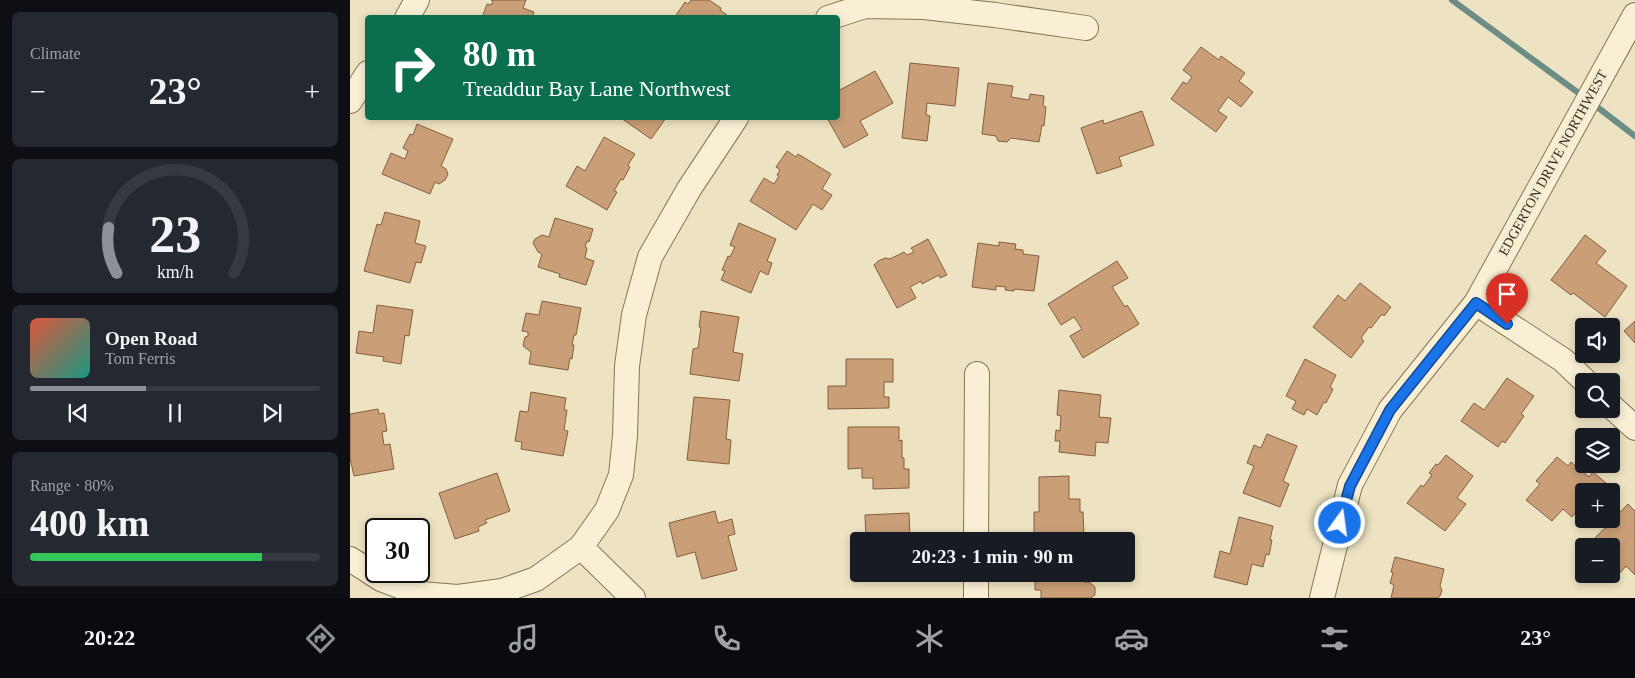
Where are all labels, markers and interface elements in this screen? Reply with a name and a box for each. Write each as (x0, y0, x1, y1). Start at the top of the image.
icon: right (380, 35, 445, 100)
text: 80 m (463, 35, 536, 74)
text: Climate (30, 45, 81, 62)
street label: EDGERTON DRIVE NORTHWEST (1496, 67, 1611, 258)
text: 23° (148, 70, 202, 112)
text: − (30, 76, 46, 107)
text: + (304, 76, 320, 107)
text: Treaddur Bay Lane Northwest (463, 76, 730, 101)
text: 23 (149, 206, 201, 263)
text: km/h (157, 262, 193, 282)
pin (1486, 273, 1528, 324)
icon: arrive (1493, 280, 1521, 308)
map controls (1575, 318, 1620, 583)
button: sound (1575, 318, 1620, 363)
text: Open Road (105, 328, 197, 349)
text: Tom Ferris (105, 350, 175, 367)
button: search (1575, 373, 1620, 418)
icon: previous (64, 399, 92, 427)
icon: pause (161, 399, 189, 427)
icon: next (258, 399, 286, 427)
button: layers (1575, 428, 1620, 473)
text: Range · 80% (30, 477, 114, 494)
button: + (1575, 483, 1620, 528)
position arrow (1313, 496, 1365, 548)
text: 400 km (30, 502, 149, 544)
speed limit sign: 30 (365, 518, 430, 583)
button: − (1575, 538, 1620, 583)
text: 20:23 · 1 min · 90 m (912, 546, 1073, 567)
icon: directions (303, 621, 338, 656)
icon: music (506, 621, 541, 656)
icon: phone (709, 621, 744, 656)
icon: climate (912, 621, 947, 656)
icon: car (1114, 621, 1149, 656)
icon: filters (1317, 621, 1352, 656)
text: 20:22 (84, 625, 135, 650)
text: 23° (1520, 625, 1551, 650)

